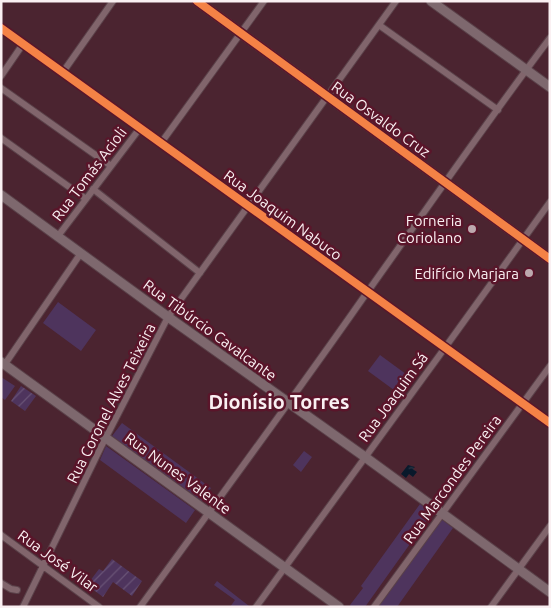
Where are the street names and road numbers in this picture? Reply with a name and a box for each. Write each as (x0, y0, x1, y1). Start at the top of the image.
street label: Rua Osvaldo Cruz (328, 78, 434, 160)
street label: Rua Tomás Acioli (48, 124, 130, 224)
street label: Rua Joaquim Nabuco (221, 166, 345, 264)
street label: Rua Tibúrcio Cavalcante (140, 276, 280, 384)
street label: Rua Coronel Alves Teixeira (63, 320, 159, 486)
street label: Rua Joaquim Sá (355, 349, 431, 445)
street label: Rua Marcondes Pereira (400, 411, 504, 547)
street label: Rua Nunes Valente (122, 429, 234, 517)
street label: Rua José Vilar (15, 526, 101, 596)

